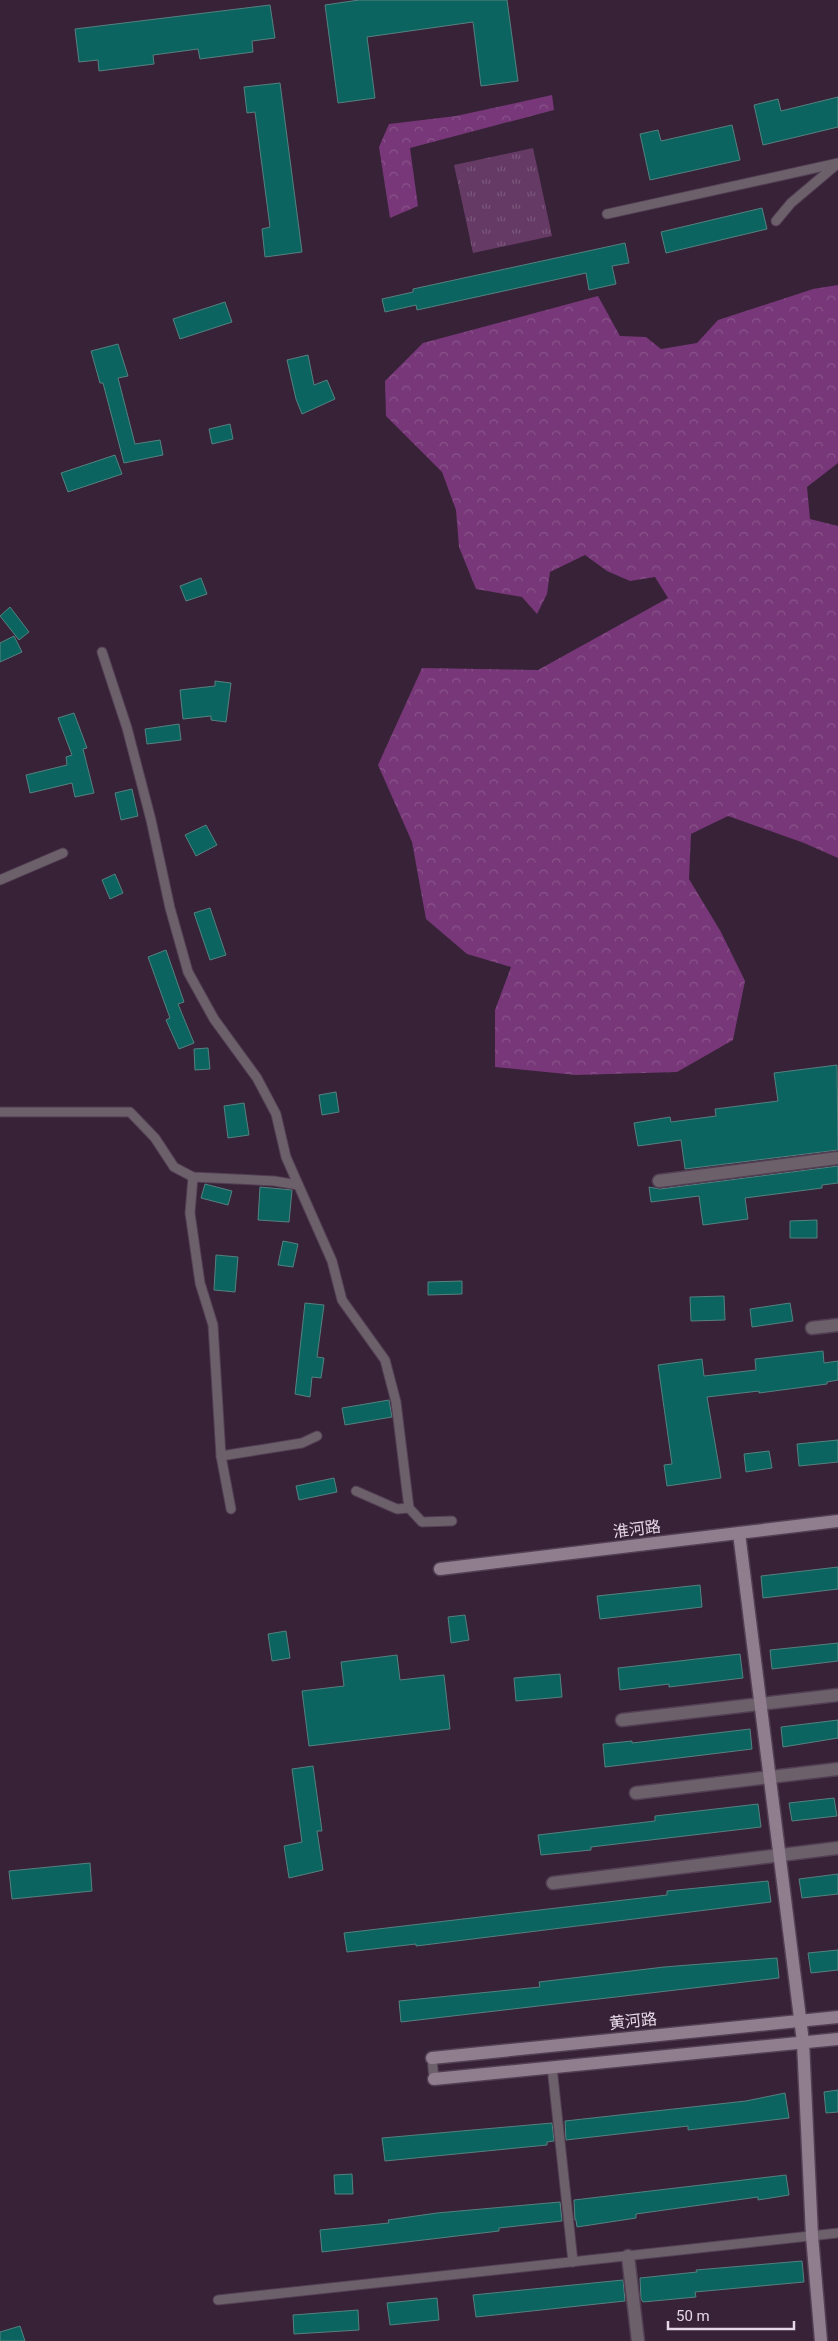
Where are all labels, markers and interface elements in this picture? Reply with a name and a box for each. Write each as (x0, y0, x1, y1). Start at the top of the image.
street label: 淮河路 (612, 1517, 662, 1541)
street label: 黄河路 (608, 2009, 658, 2033)
scale bar (668, 2298, 794, 2330)
text: 50 m (676, 2307, 710, 2325)

